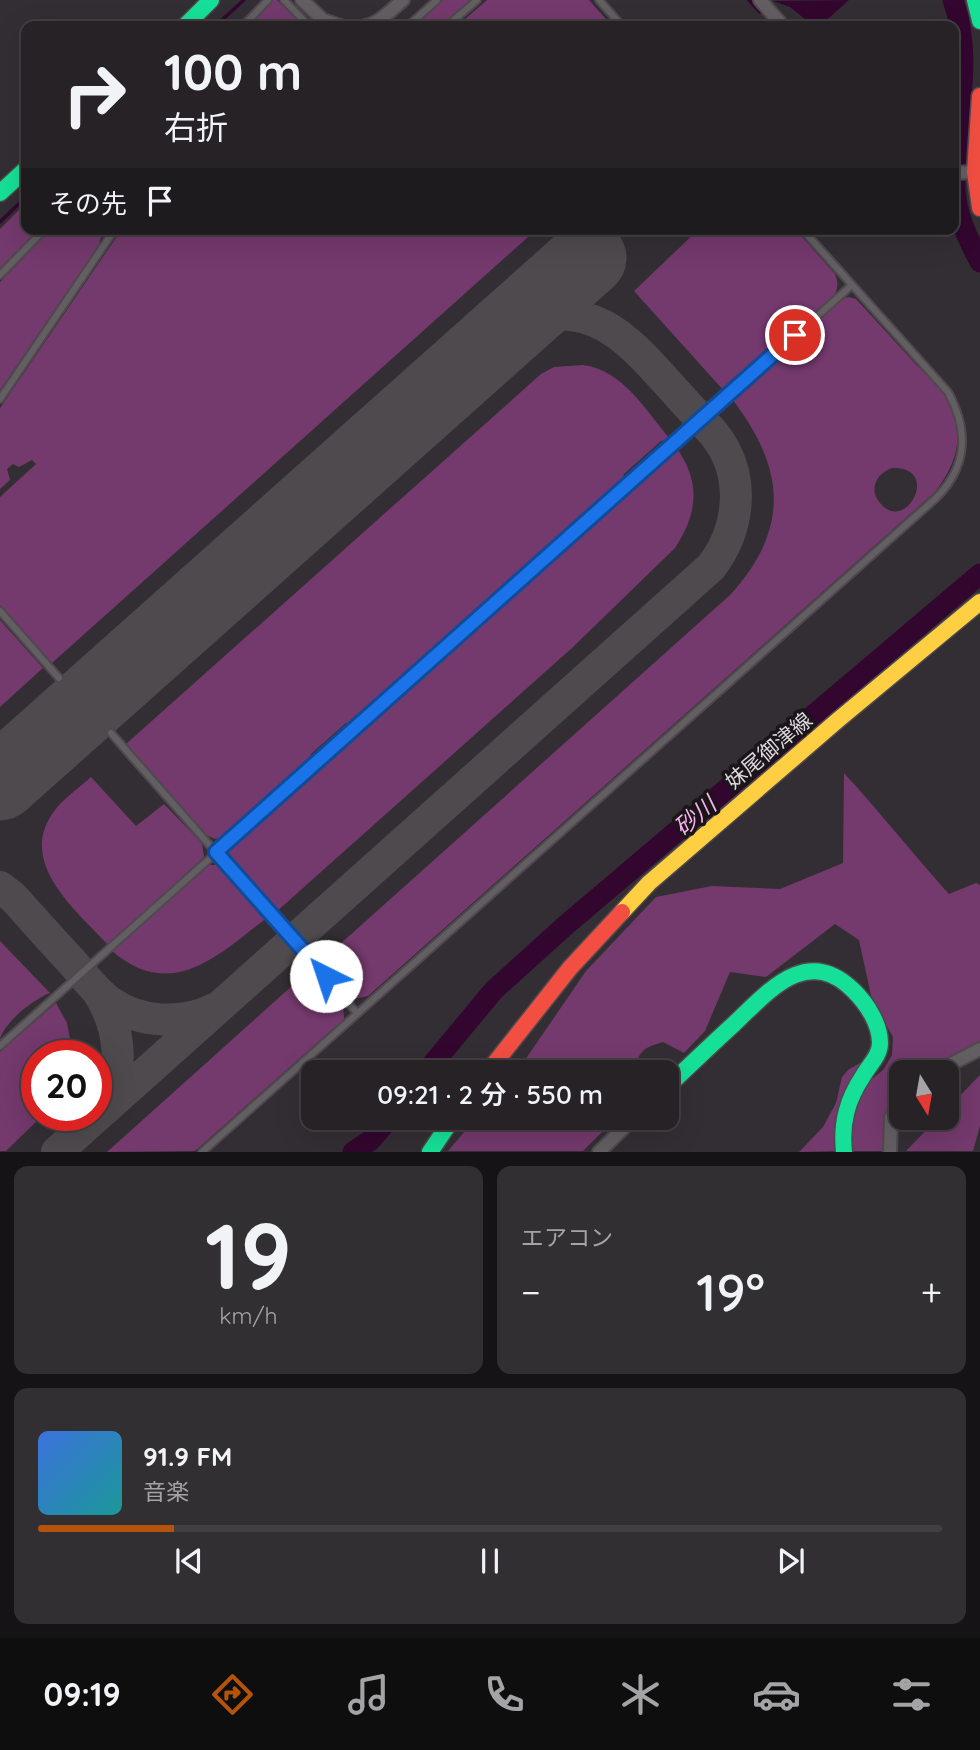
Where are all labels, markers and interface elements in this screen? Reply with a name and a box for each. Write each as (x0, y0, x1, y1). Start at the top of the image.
text: 100 m (164, 41, 302, 102)
icon: right (49, 49, 140, 140)
text: 右折 (164, 107, 228, 147)
icon: arrive (141, 182, 179, 220)
text: その先 (49, 187, 127, 220)
pin (765, 305, 825, 365)
icon: arrive (776, 316, 814, 354)
street label: 妹尾御津線 (720, 707, 817, 794)
water label: 砂川 (668, 788, 724, 842)
position arrow (289, 939, 363, 1013)
speed limit sign: 20 (21, 1040, 112, 1131)
north arrow (889, 1060, 959, 1130)
map controls (889, 1060, 959, 1130)
text: 09:21 · 2 分 · 550 m (377, 1078, 603, 1111)
text: 19 (205, 1198, 292, 1312)
text: エアコン (521, 1223, 613, 1252)
text: 19° (696, 1259, 765, 1324)
text: − (521, 1268, 541, 1316)
text: + (921, 1268, 942, 1316)
text: km/h (219, 1301, 278, 1330)
text: 91.9 FM (143, 1440, 232, 1473)
text: 音楽 (143, 1477, 189, 1506)
icon: previous (170, 1542, 208, 1580)
icon: pause (471, 1542, 509, 1580)
icon: next (772, 1542, 810, 1580)
icon: directions (208, 1670, 257, 1719)
icon: music (344, 1670, 393, 1719)
icon: phone (480, 1670, 529, 1719)
icon: climate (616, 1670, 665, 1719)
icon: car (752, 1670, 801, 1719)
icon: filters (887, 1670, 936, 1719)
text: 09:19 (43, 1674, 121, 1714)

